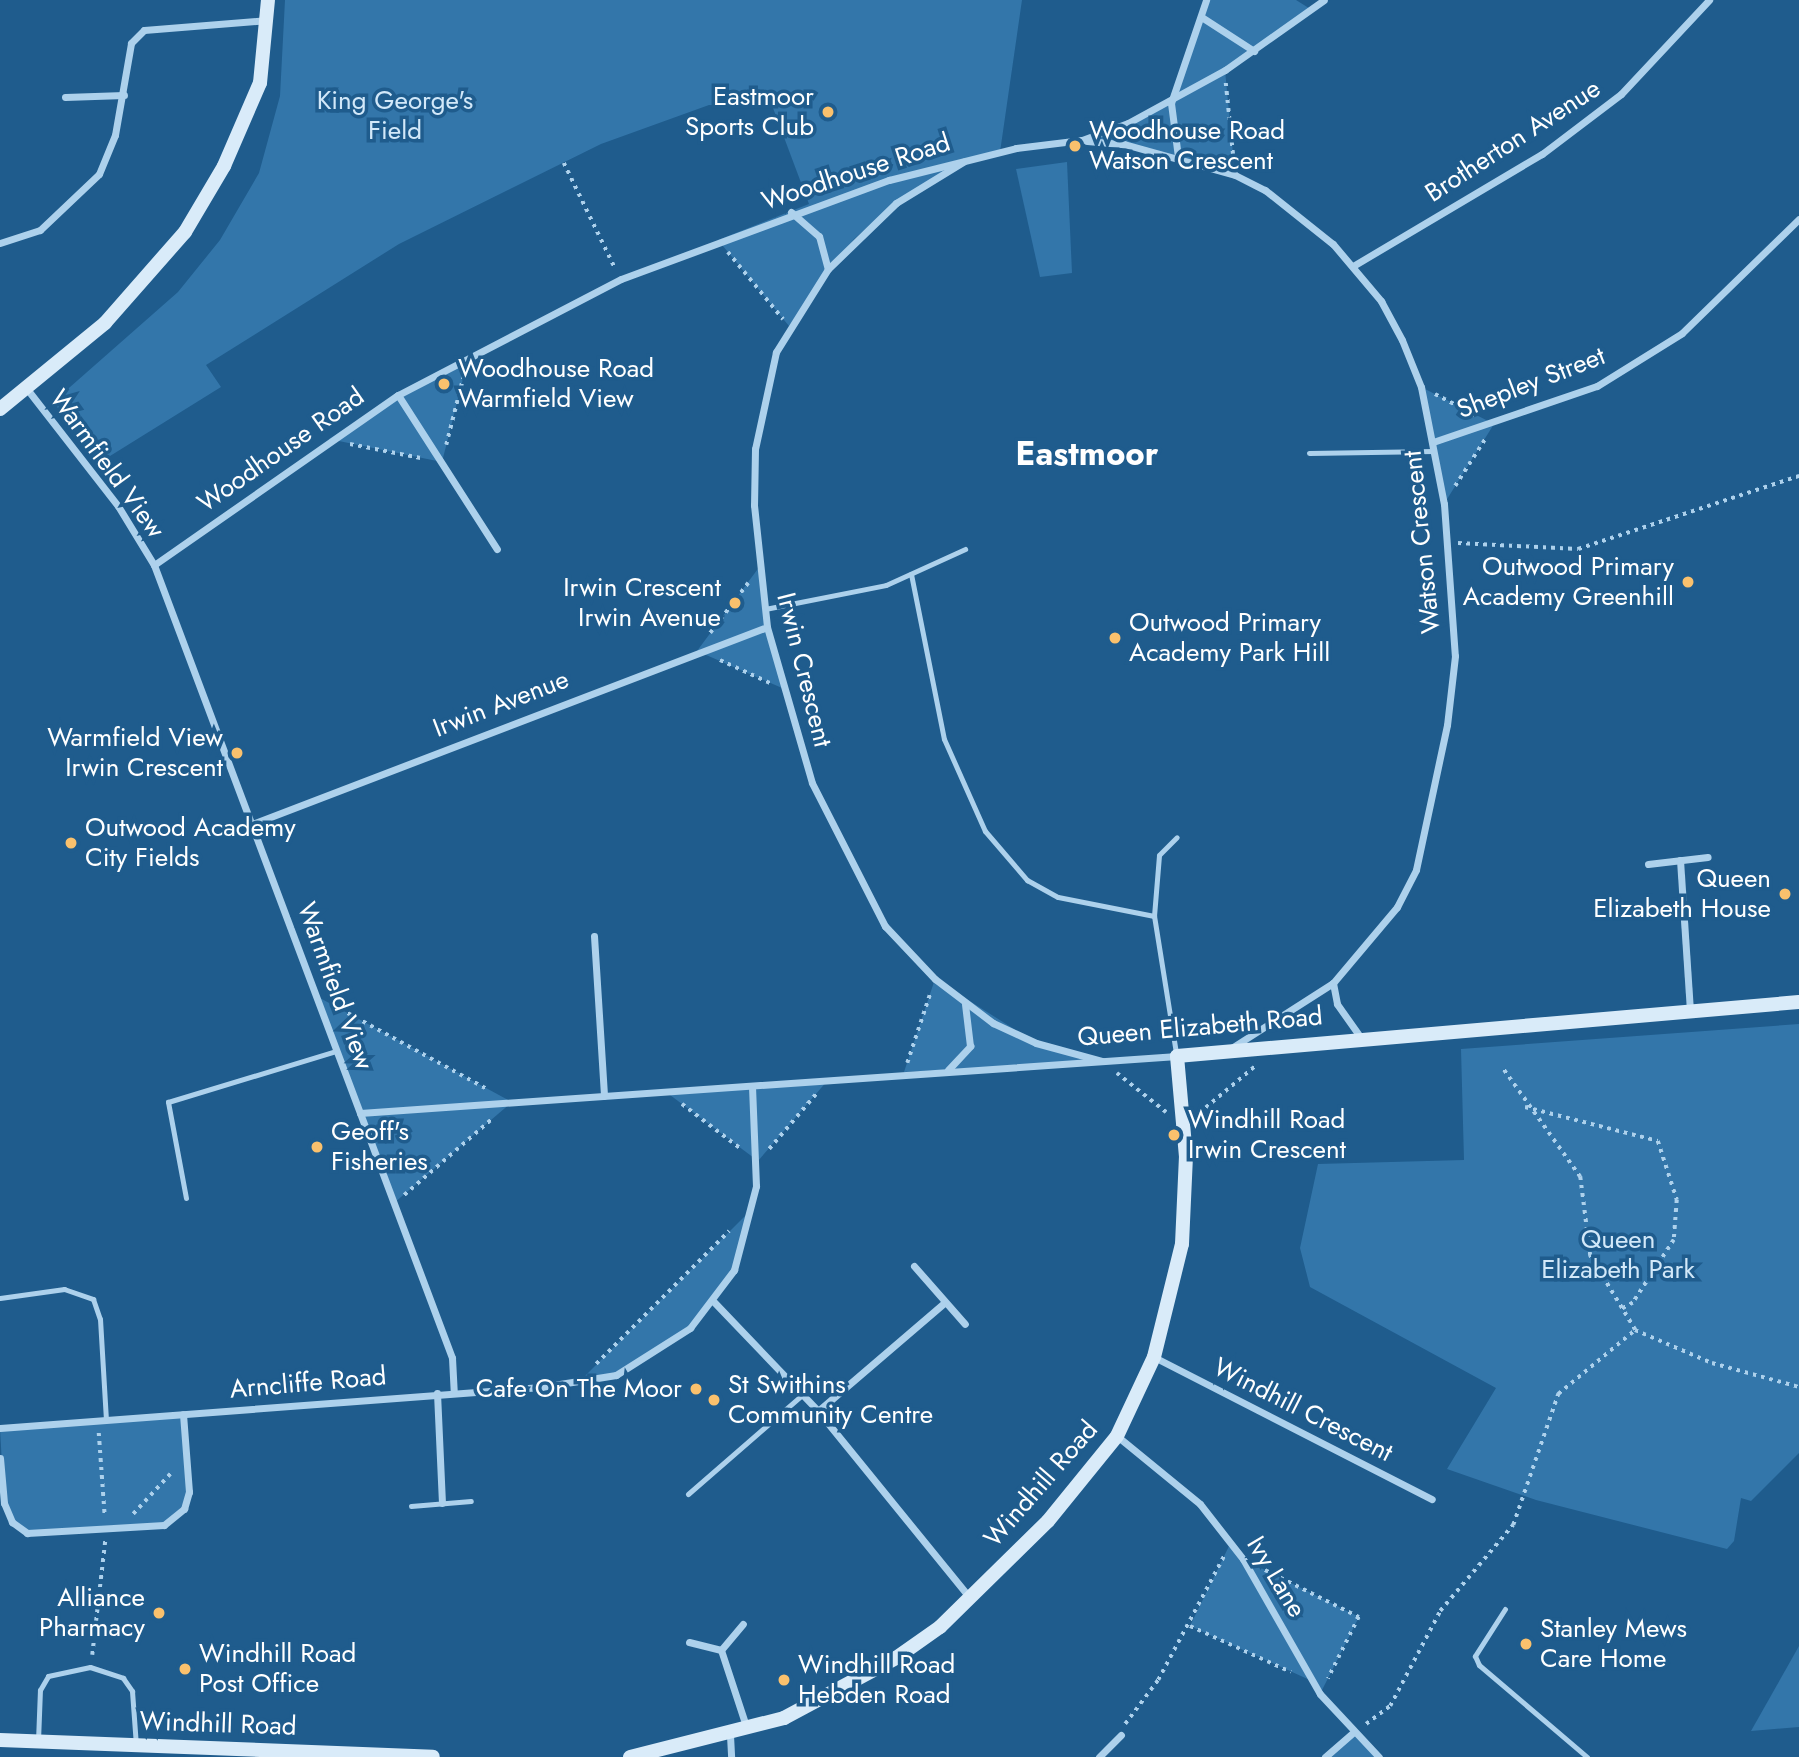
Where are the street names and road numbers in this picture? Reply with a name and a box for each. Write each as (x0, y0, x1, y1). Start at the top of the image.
street label: Brotherton Avenue (1420, 73, 1606, 209)
street label: Woodhouse Road (758, 127, 954, 217)
street label: Shepley Street (1452, 340, 1610, 426)
street label: Woodhouse Road (192, 381, 370, 519)
street label: Warmfield View (43, 384, 171, 544)
street label: Watson Crescent (1397, 449, 1447, 635)
street label: Irwin Crescent (770, 590, 838, 750)
street label: Irwin Avenue (429, 664, 573, 744)
street label: Warmfield View (290, 898, 380, 1074)
street label: Queen Elizabeth Road (1076, 1001, 1324, 1053)
street label: Windhill Crescent (1208, 1351, 1398, 1469)
street label: Arncliffe Road (228, 1361, 388, 1405)
street label: Windhill Road (978, 1414, 1104, 1554)
street label: Ivy Lane (1240, 1531, 1312, 1623)
street label: Windhill Road (139, 1706, 297, 1742)

